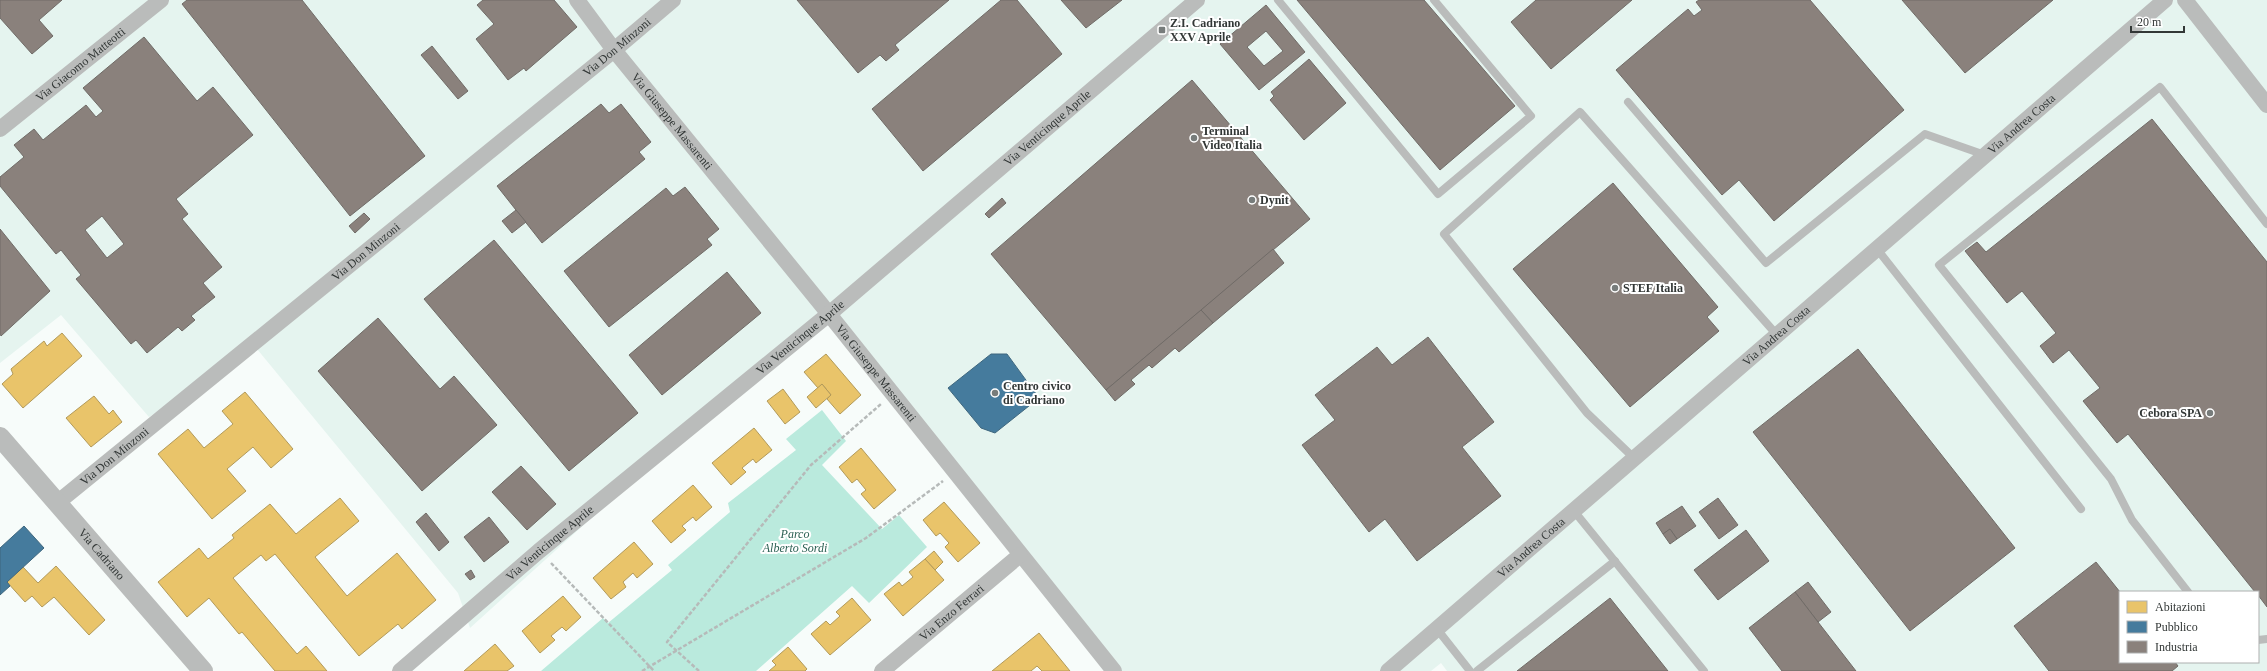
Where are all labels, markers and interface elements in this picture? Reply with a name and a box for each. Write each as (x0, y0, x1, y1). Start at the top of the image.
scale bar (2131, 8, 2184, 34)
street label: Via Don Minzoni (580, 14, 654, 79)
text: 20 m (2137, 15, 2162, 29)
place label: Z.I. Cadriano XXV Aprile (1170, 16, 1240, 44)
street label: Via Giacomo Matteotti (33, 24, 128, 105)
marker: Z.I. Cadriano XXV Aprile (1157, 25, 1167, 35)
street label: Via Giuseppe Massarenti (628, 70, 716, 173)
street label: Via Venticinque Aprile (1001, 87, 1094, 169)
street label: Via Andrea Costa (1985, 91, 2059, 157)
place label: Terminal Video Italia (1202, 124, 1262, 152)
marker: Terminal Video Italia (1189, 133, 1199, 143)
place label: Dynit (1260, 193, 1289, 207)
marker: Dynit (1247, 195, 1257, 205)
street label: Via Don Minzoni (329, 220, 403, 284)
place label: STEF Italia (1623, 281, 1683, 295)
marker: STEF Italia (1610, 283, 1620, 293)
street label: Via Venticinque Aprile (753, 297, 847, 378)
street label: Via Andrea Costa (1740, 302, 1813, 369)
street label: Via Giuseppe Massarenti (833, 321, 920, 425)
place label: Centro civico di Cadriano (1003, 379, 1071, 407)
marker: Centro civico di Cadriano (990, 388, 1000, 398)
place label: Cebora SPA (2139, 406, 2202, 420)
marker: Cebora SPA (2205, 408, 2215, 418)
street label: Via Don Minzoni (77, 424, 152, 488)
street label: Via Venticinque Aprile (503, 502, 596, 583)
street label: Via Andrea Costa (1494, 514, 1568, 580)
street label: Via Cadriano (75, 525, 128, 583)
park label: Parco Alberto Sordi (762, 527, 827, 555)
street label: Via Enzo Ferrari (917, 581, 987, 644)
legend (2119, 591, 2259, 663)
text: Abitazioni (2155, 600, 2206, 614)
text: Pubblico (2155, 620, 2198, 634)
text: Industria (2155, 640, 2198, 654)

